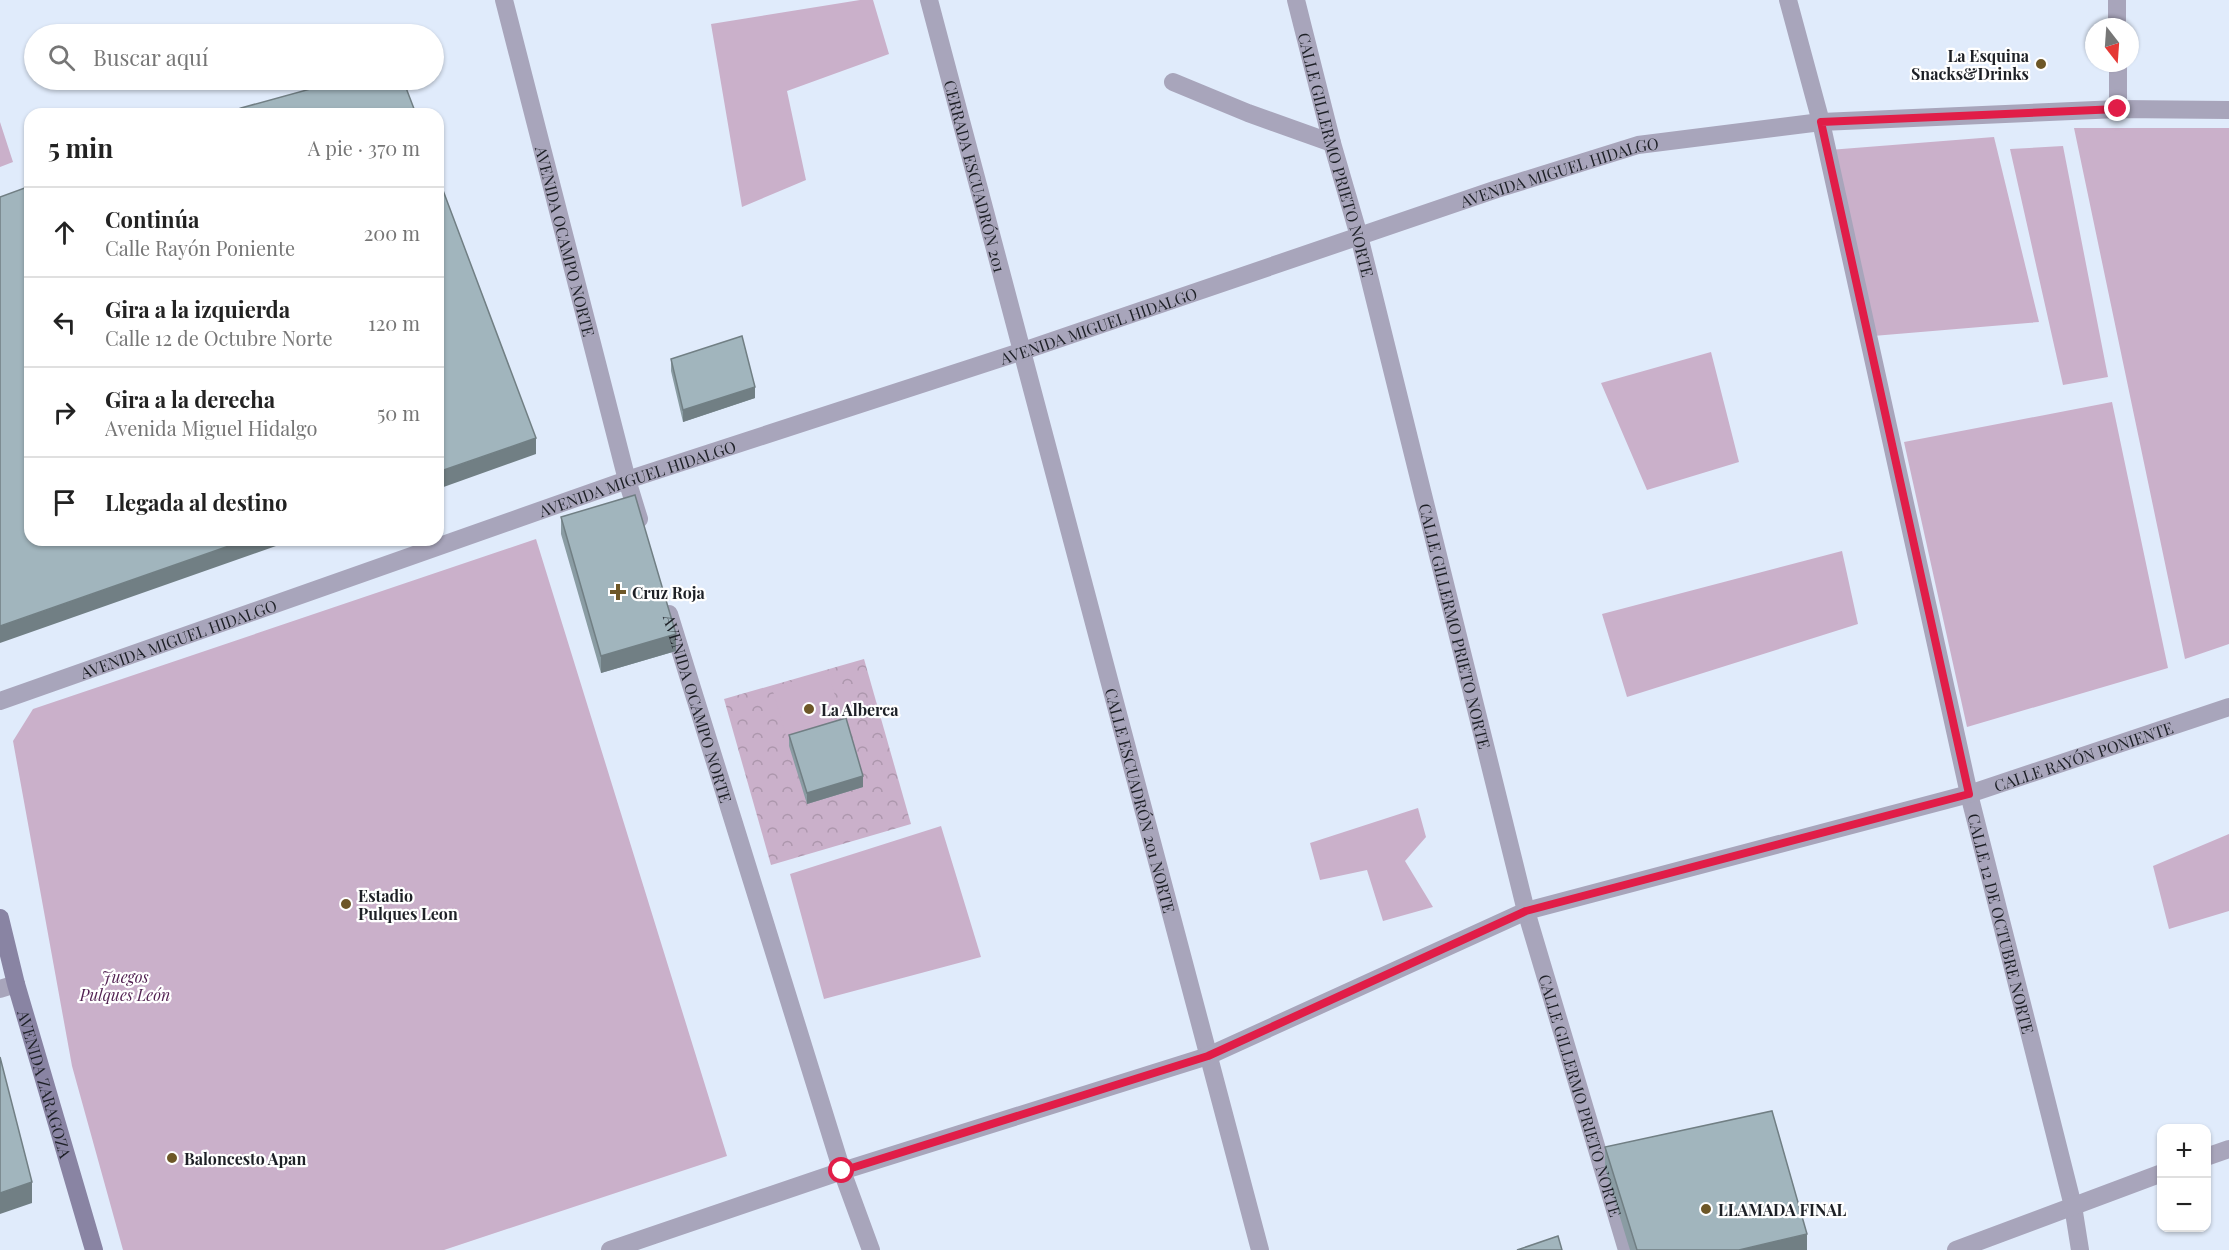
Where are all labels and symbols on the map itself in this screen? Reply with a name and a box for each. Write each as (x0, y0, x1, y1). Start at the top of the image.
north arrow (2085, 18, 2139, 72)
street label: CALLE GILLERMO PRIETO NORTE (1294, 30, 1379, 279)
place label: La Esquina Snacks&Drinks (1911, 45, 2030, 84)
marker: La Esquina Snacks&Drinks (2034, 57, 2048, 71)
street label: CERRADA ESCUADRÓN 201 (940, 77, 1011, 275)
route end (2104, 95, 2130, 121)
street label: AVENIDA MIGUEL HIDALGO (1456, 132, 1660, 212)
street label: AVENIDA OCAMPO NORTE (531, 143, 600, 339)
street label: AVENIDA MIGUEL HIDALGO (996, 282, 1200, 369)
street label: AVENIDA MIGUEL HIDALGO (535, 435, 738, 521)
street label: CALLE GILLERMO PRIETO NORTE (1415, 501, 1496, 751)
place label: Cruz Roja (632, 582, 706, 603)
marker: Cruz Roja (609, 583, 627, 601)
street label: AVENIDA MIGUEL HIDALGO (76, 594, 279, 683)
street label: AVENIDA OCAMPO NORTE (659, 611, 737, 805)
street label: CALLE ESCUADRÓN 201 NORTE (1101, 686, 1181, 915)
place label: La Alberca (821, 699, 899, 720)
marker: La Alberca (802, 702, 816, 716)
street label: CALLE RAYÓN PONIENTE (1991, 716, 2176, 795)
street label: CALLE 12 DE OCTUBRE NORTE (1964, 811, 2040, 1036)
place label: Estadio Pulques Leon (358, 885, 458, 924)
marker: Estadio Pulques Leon (339, 897, 353, 911)
park label: Juegos Pulques León (79, 966, 170, 1005)
street label: CALLE GILLERMO PRIETO NORTE (1535, 971, 1627, 1219)
street label: AVENIDA ZARAGOZA (13, 1006, 77, 1161)
place label: Baloncesto Apan (184, 1148, 306, 1169)
marker: Baloncesto Apan (165, 1151, 179, 1165)
route start (828, 1157, 854, 1183)
place label: LLAMADA FINAL (1718, 1199, 1847, 1220)
marker: LLAMADA FINAL (1699, 1202, 1713, 1216)

